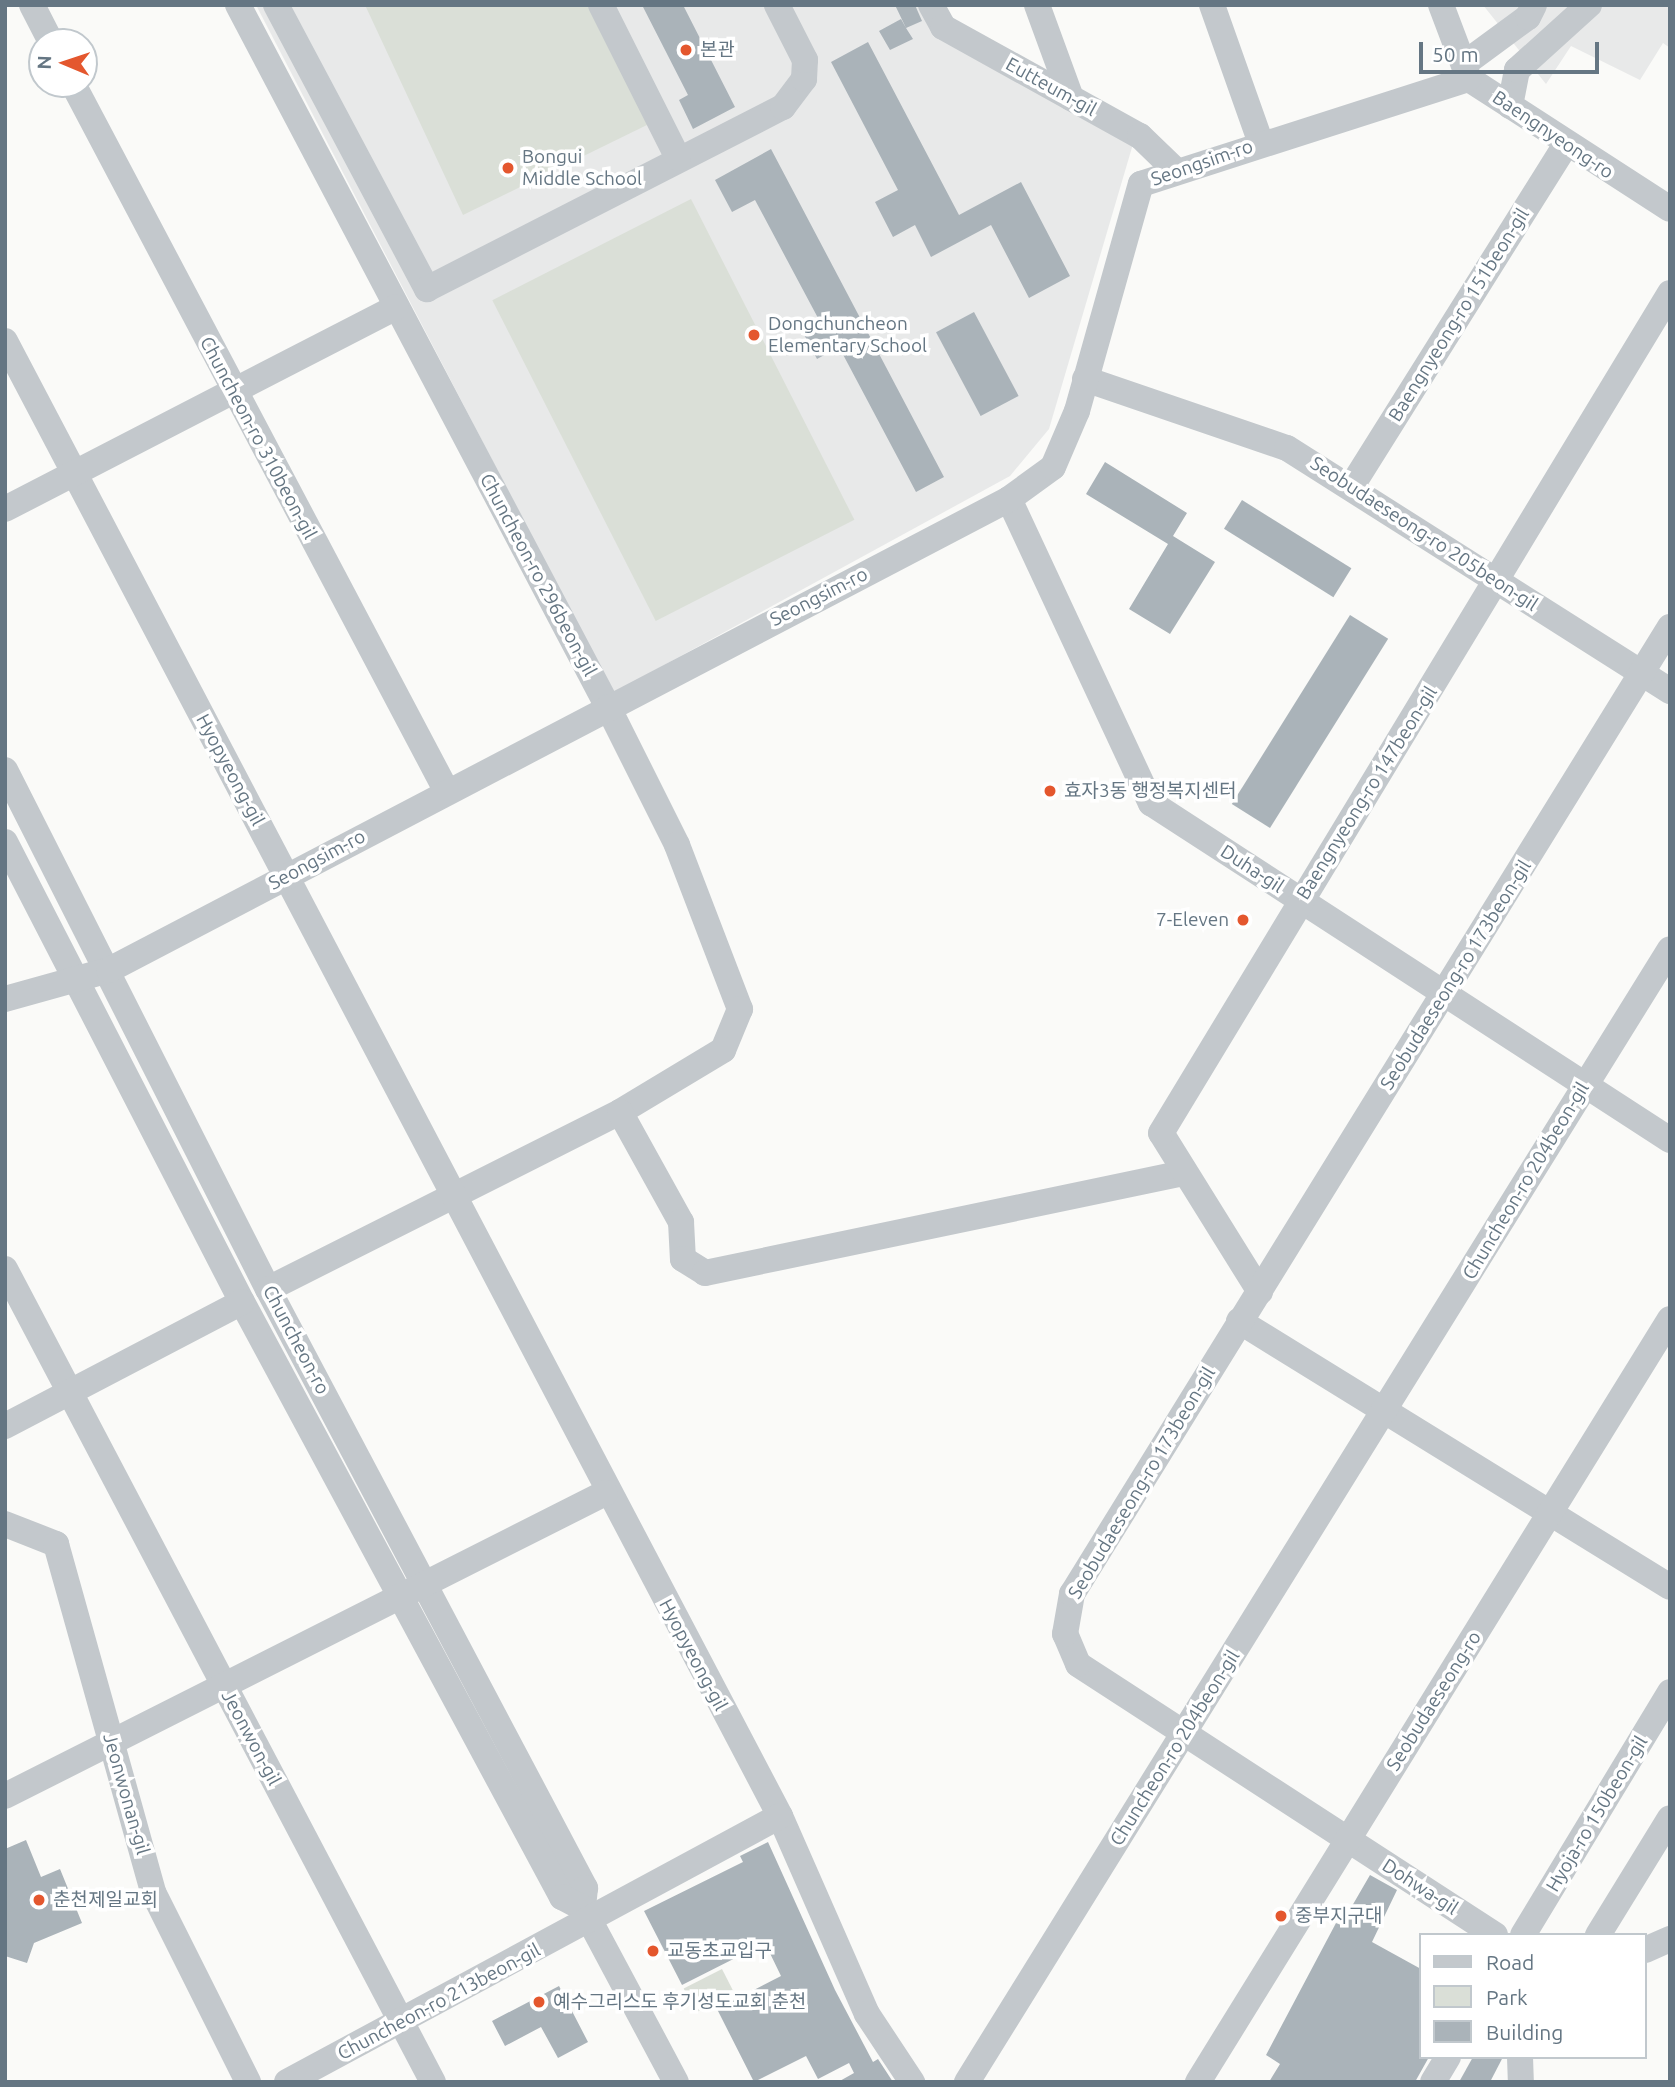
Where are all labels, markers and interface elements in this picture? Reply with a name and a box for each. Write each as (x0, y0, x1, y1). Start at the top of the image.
north arrow (28, 28, 98, 98)
scale bar (1423, 28, 1603, 72)
place label: 본관 (700, 39, 735, 61)
marker: 본관 (678, 42, 694, 58)
text: 50 m (1432, 42, 1479, 66)
street label: Eutteum-gil (1002, 53, 1100, 121)
text: N (33, 55, 55, 70)
street label: Baengnyeong-ro (1488, 86, 1618, 184)
street label: Seongsim-ro (1148, 135, 1256, 191)
place label: Bongui Middle School (522, 146, 642, 190)
marker: Bongui Middle School (500, 160, 516, 176)
street label: Baengnyeong-ro 151beon-gil (1384, 204, 1534, 426)
place label: Dongchuncheon Elementary School (768, 313, 927, 357)
marker: Dongchuncheon Elementary School (746, 327, 762, 343)
street label: Chuncheon-ro 310beon-gil (195, 333, 321, 543)
street label: Seobudaeseong-ro 205beon-gil (1306, 452, 1542, 616)
street label: Chuncheon-ro 296beon-gil (475, 470, 601, 680)
street label: Seongsim-ro (766, 563, 872, 631)
street label: Baengnyeong-ro 147beon-gil (1292, 682, 1442, 904)
street label: Hyopyeong-gil (191, 710, 269, 830)
place label: 효자3동 행정복지센터 (1064, 780, 1236, 802)
marker: 효자3동 행정복지센터 (1042, 783, 1058, 799)
street label: Seongsim-ro (265, 825, 369, 895)
street label: Duha-gil (1216, 840, 1288, 898)
street label: Seobudaeseong-ro 173beon-gil (1376, 856, 1536, 1094)
place label: 7-Eleven (1156, 909, 1229, 931)
marker: 7-Eleven (1235, 912, 1251, 928)
street label: Chuncheon-ro 204beon-gil (1458, 1078, 1594, 1284)
street label: Chuncheon-ro (258, 1282, 334, 1398)
street label: Seobudaeseong-ro 173beon-gil (1064, 1363, 1220, 1603)
street label: Hyopyeong-gil (654, 1595, 732, 1715)
street label: Seobudaeseong-ro (1382, 1627, 1486, 1775)
street label: Chuncheon-ro 204beon-gil (1105, 1646, 1245, 1850)
street label: Jeonwon-gil (216, 1687, 286, 1789)
street label: Jeonwonan-gil (98, 1731, 154, 1857)
street label: Hyoja-ro 150beon-gil (1541, 1732, 1653, 1896)
street label: Dohwa-gil (1378, 1854, 1462, 1920)
place label: 춘천제일교회 (53, 1889, 158, 1911)
marker: 춘천제일교회 (31, 1892, 47, 1908)
place label: 중부지구대 (1295, 1905, 1382, 1927)
marker: 중부지구대 (1273, 1908, 1289, 1924)
legend (1420, 1933, 1647, 2059)
street label: Chuncheon-ro 213beon-gil (334, 1939, 544, 2065)
place label: 교동초교입구 (667, 1940, 772, 1962)
marker: 교동초교입구 (645, 1943, 661, 1959)
text: Road (1486, 1950, 1534, 1974)
text: Park (1486, 1985, 1528, 2009)
place label: 예수그리스도 후기성도교회 춘천 (553, 1991, 806, 2013)
marker: 예수그리스도 후기성도교회 춘천 (531, 1994, 547, 2010)
text: Building (1486, 2020, 1563, 2044)

